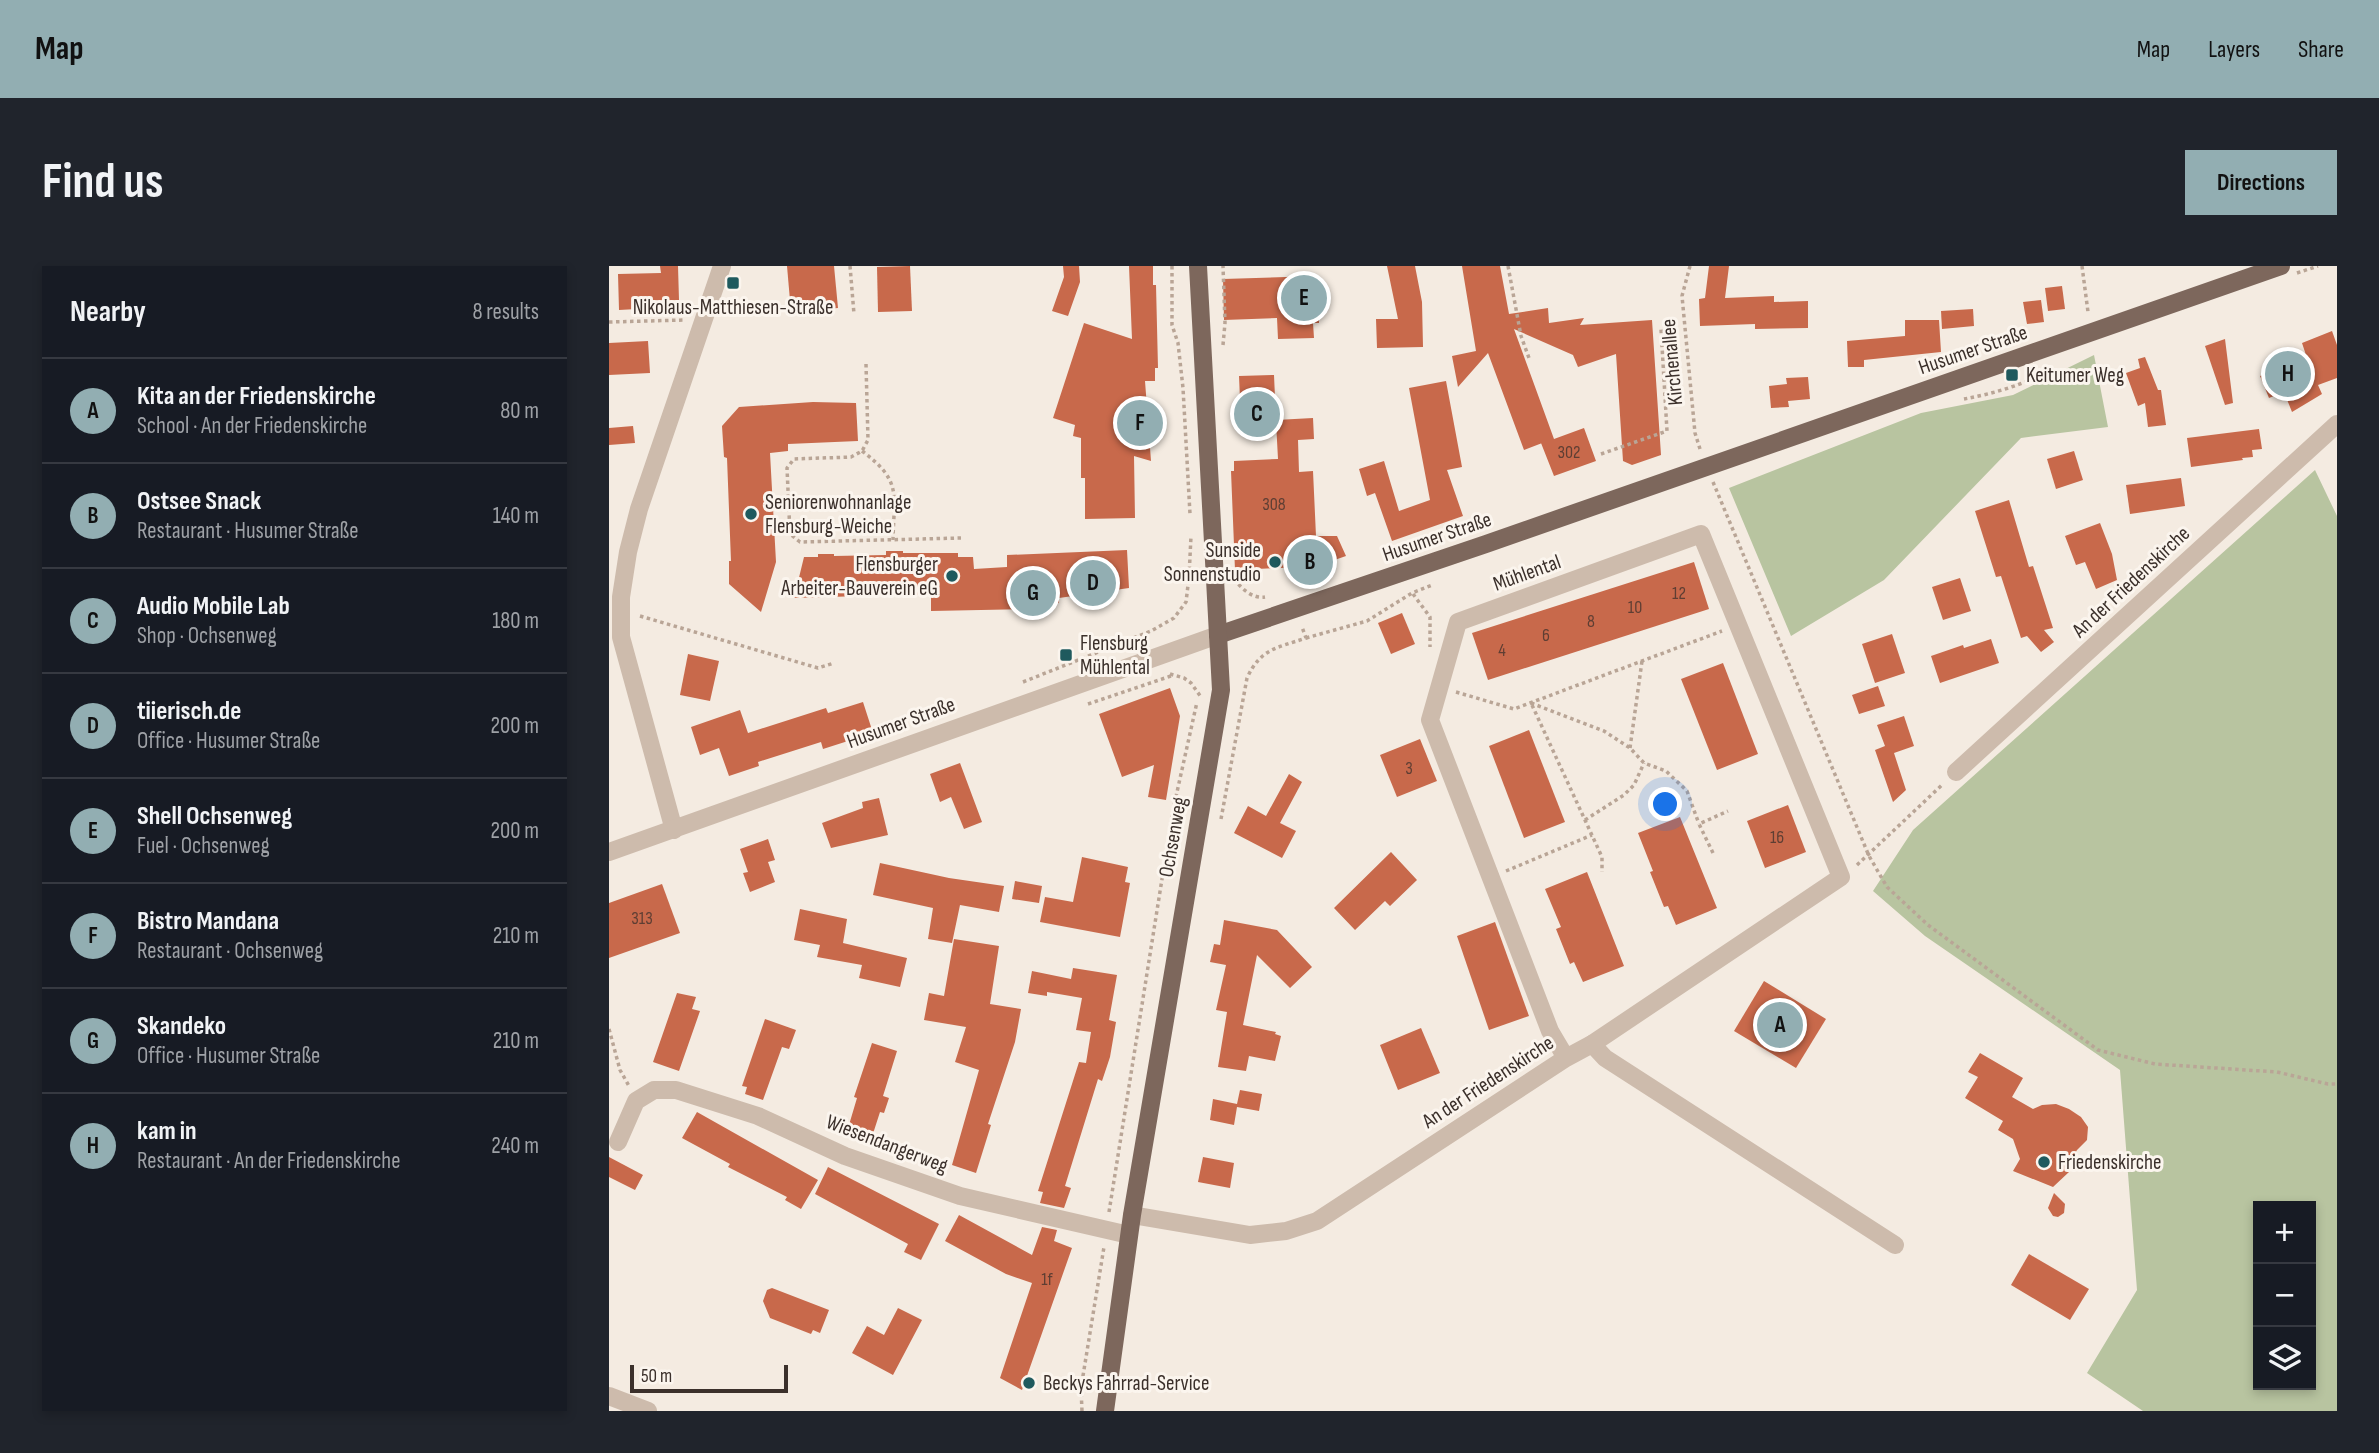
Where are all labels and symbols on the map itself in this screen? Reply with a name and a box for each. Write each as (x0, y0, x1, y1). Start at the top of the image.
pin: E (1281, 272, 1327, 324)
marker: Nikolaus-Matthiesen-Straße (725, 275, 741, 291)
place label: Nikolaus-Matthiesen-Straße (633, 295, 833, 320)
street label: Kirchenallee (1656, 318, 1688, 406)
street label: Husumer Straße (1915, 320, 2031, 380)
pin: H (2265, 348, 2311, 400)
place label: Keitumer Weg (2026, 363, 2124, 388)
marker: Keitumer Weg (2004, 367, 2020, 383)
pin: C (1234, 388, 1280, 440)
pin: F (1117, 397, 1163, 449)
house number: 302 (1558, 442, 1581, 463)
place label: Seniorenwohnanlage Flensburg-Weiche (765, 490, 911, 539)
house number: 308 (1262, 494, 1286, 515)
marker: Seniorenwohnanlage Flensburg-Weiche (743, 506, 759, 522)
street label: Husumer Straße (1379, 507, 1495, 567)
street label: An der Friedenskirche (2066, 521, 2195, 644)
pin: B (1287, 536, 1333, 588)
place label: Sunside Sonnenstudio (1164, 538, 1261, 587)
street label: Mühlental (1490, 549, 1564, 597)
place label: Flensburger Arbeiter-Bauverein eG (780, 552, 938, 601)
marker: Sunside Sonnenstudio (1267, 554, 1283, 570)
pin: D (1070, 557, 1116, 609)
pin: G (1010, 567, 1056, 619)
marker: Flensburger Arbeiter-Bauverein eG (944, 568, 960, 584)
house number: 12 (1672, 583, 1686, 604)
house number: 10 (1628, 597, 1642, 618)
house number: 8 (1587, 611, 1595, 632)
house number: 6 (1542, 625, 1550, 646)
place label: Flensburg Mühlental (1080, 631, 1150, 680)
house number: 4 (1498, 640, 1506, 661)
marker: Flensburg Mühlental (1058, 647, 1074, 663)
street label: Husumer Straße (843, 692, 959, 754)
house number: 3 (1405, 758, 1413, 779)
your location (1648, 787, 1682, 821)
street label: Ochsenweg (1154, 795, 1192, 879)
house number: 16 (1770, 827, 1784, 848)
house number: 313 (631, 908, 653, 929)
pin: A (1757, 999, 1803, 1051)
street label: An der Friedenskirche (1417, 1030, 1558, 1134)
street label: Wiesendangerweg (823, 1109, 951, 1179)
place label: Friedenskirche (2058, 1150, 2162, 1175)
marker: Friedenskirche (2036, 1154, 2052, 1170)
house number: 1f (1041, 1269, 1054, 1290)
scale bar (630, 1362, 787, 1394)
place label: Beckys Fahrrad-Service (1043, 1371, 1209, 1396)
marker: Beckys Fahrrad-Service (1021, 1375, 1037, 1391)

